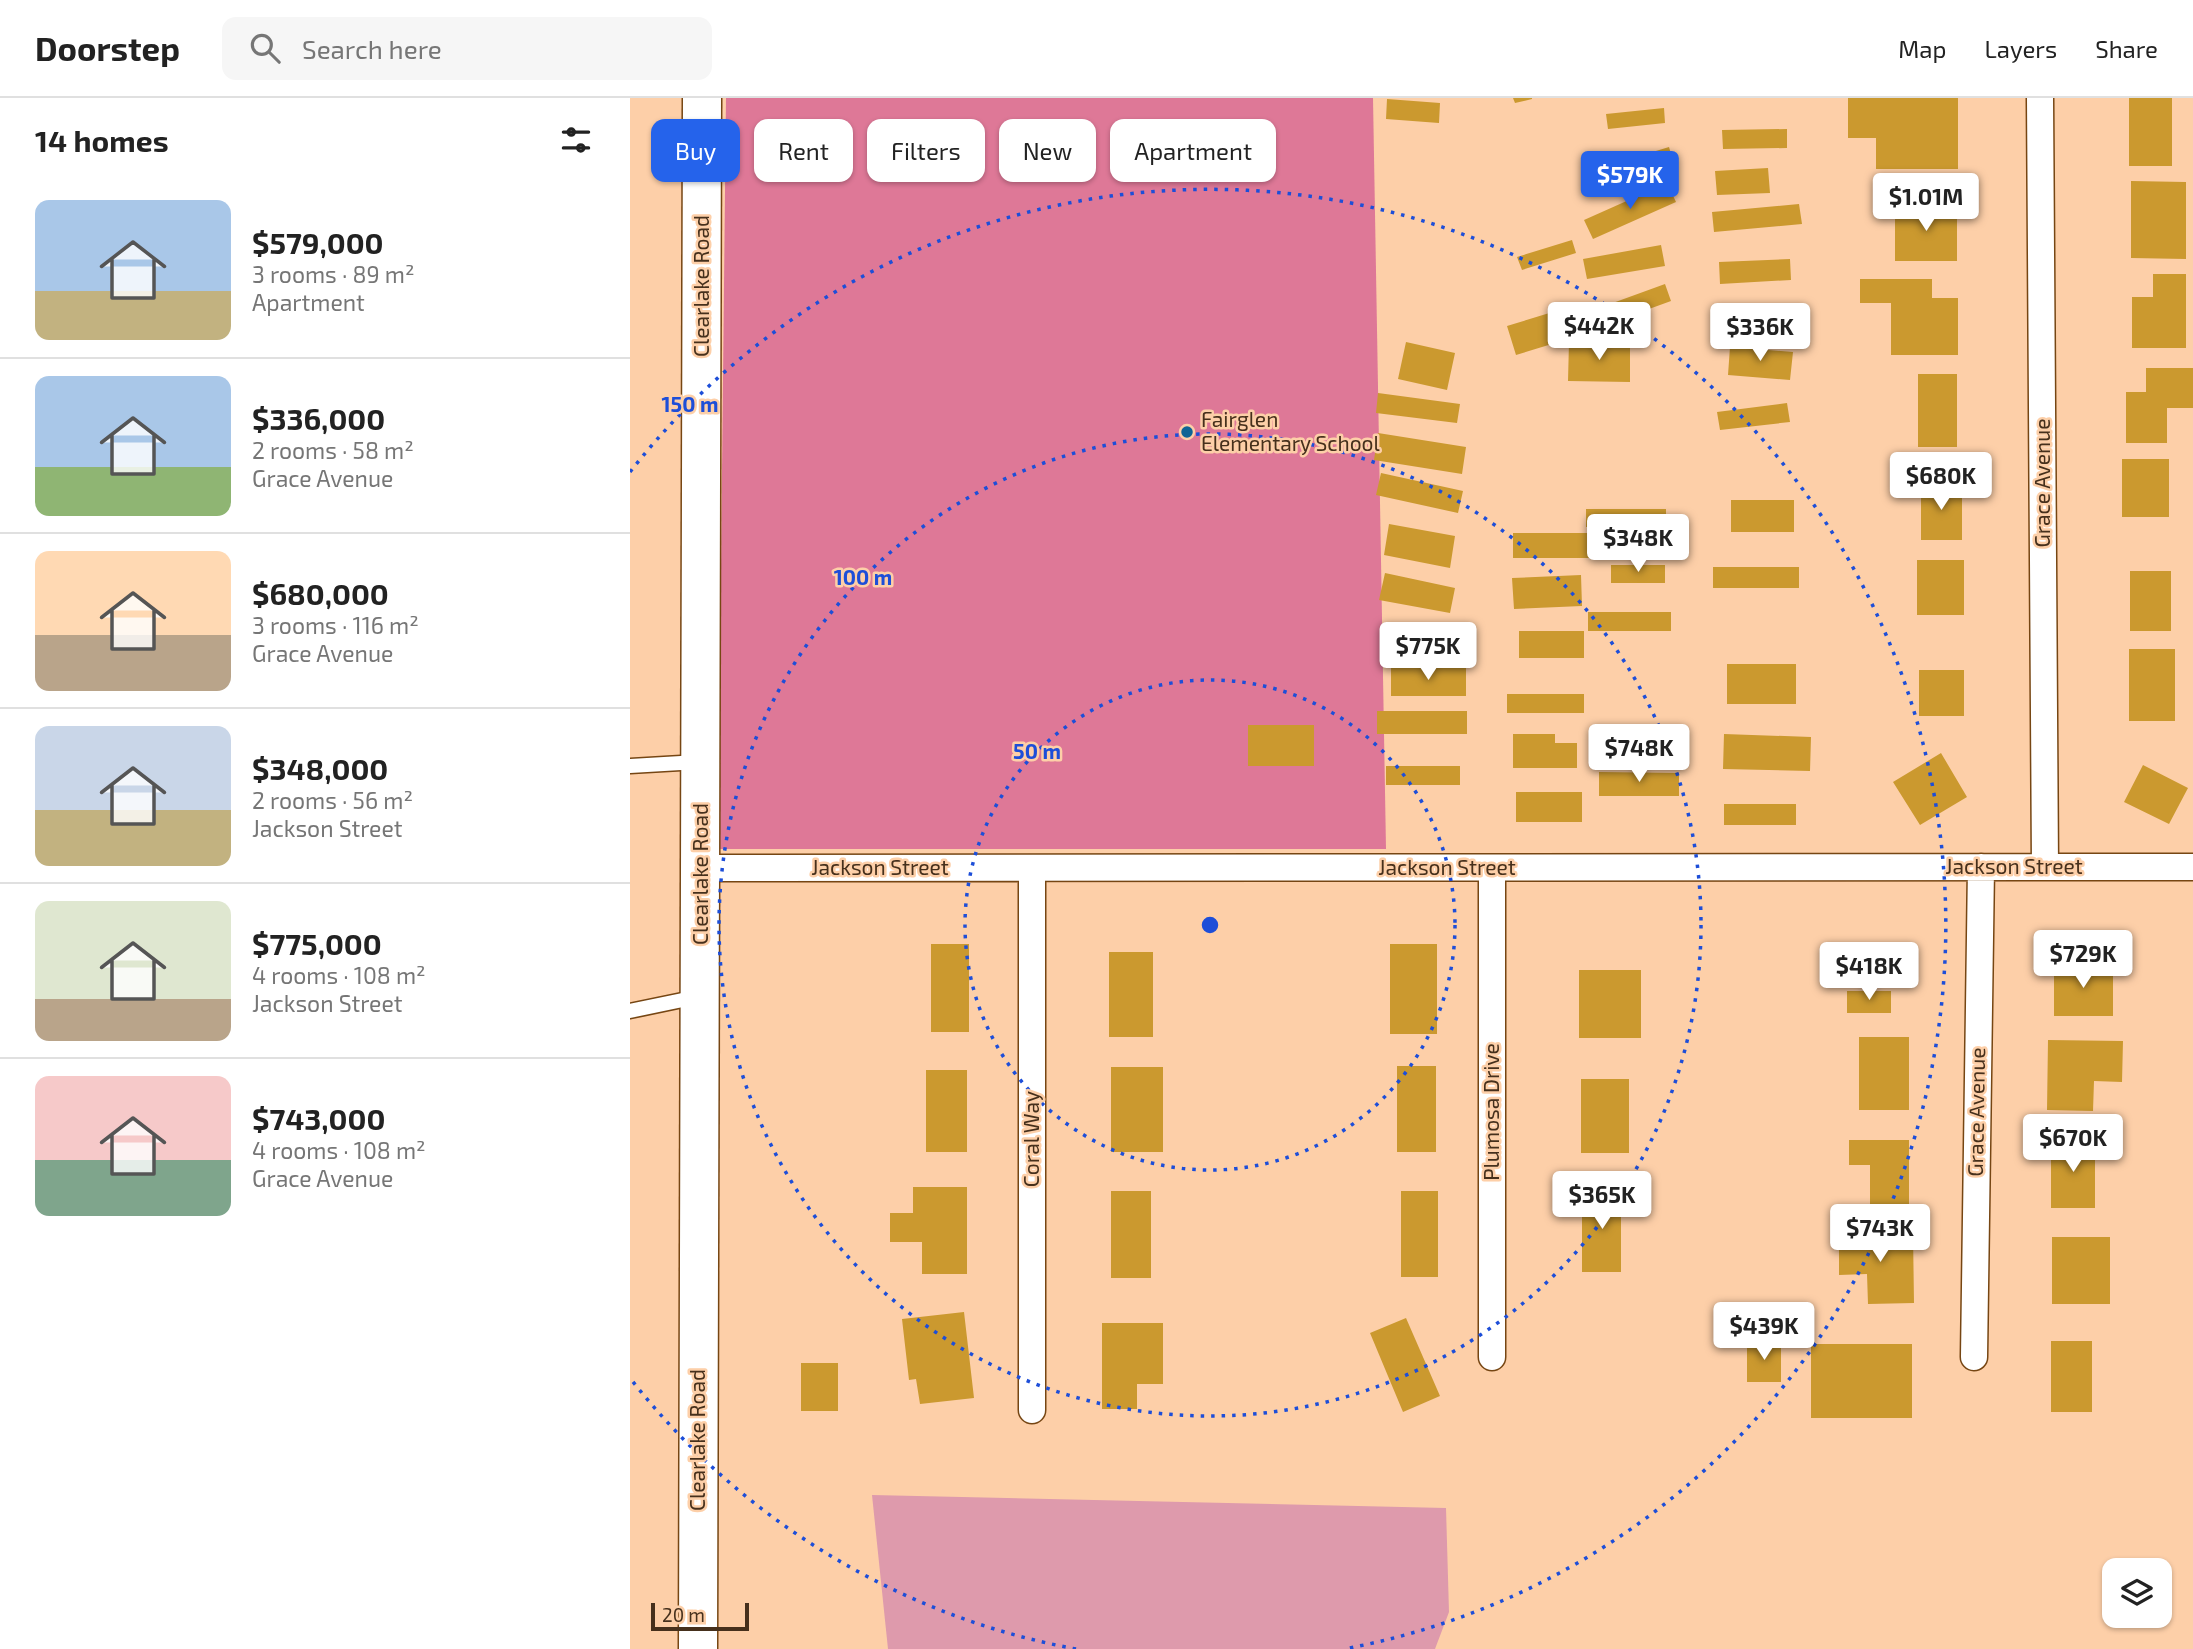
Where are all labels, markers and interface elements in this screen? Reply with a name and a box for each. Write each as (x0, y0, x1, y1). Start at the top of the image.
search box (222, 17, 712, 80)
text: Doorstep (35, 28, 180, 68)
icon: search (246, 29, 284, 67)
text: Search here (302, 33, 442, 64)
text: Map (1898, 34, 1946, 63)
text: Layers (1984, 34, 2057, 63)
text: Share (2095, 34, 2158, 63)
chip: Buy (651, 119, 740, 182)
chip: Rent (754, 119, 853, 182)
chip: Filters (867, 119, 985, 182)
chip: New (999, 119, 1096, 182)
chip: Apartment (1110, 119, 1276, 182)
icon: filters (557, 121, 595, 159)
text: 14 homes (35, 122, 169, 158)
pin: $579K (1581, 152, 1679, 211)
text: $579K (1597, 160, 1663, 188)
pin: $1.01M (1869, 174, 1983, 233)
text: $1.01M (1889, 182, 1963, 210)
street label: Clearlake Road (688, 215, 713, 357)
text: $579,000 (252, 224, 384, 260)
icon: home (91, 228, 175, 312)
text: 3 rooms · 89 m² (252, 260, 414, 288)
text: Apartment (252, 288, 365, 316)
pin: $442K (1550, 302, 1648, 362)
pin: $336K (1711, 303, 1809, 363)
text: $442K (1564, 311, 1634, 339)
text: $336K (1726, 312, 1794, 340)
text: 150 m (662, 391, 718, 416)
text: $336,000 (252, 400, 385, 436)
icon: home (91, 404, 175, 488)
place label: Fairglen Elementary School (1201, 406, 1381, 455)
street label: Grace Avenue (2029, 418, 2054, 548)
marker: Fairglen Elementary School (1179, 424, 1195, 440)
text: 2 rooms · 58 m² (252, 436, 414, 464)
pin: $680K (1892, 452, 1990, 512)
text: $680K (1906, 461, 1976, 489)
text: Grace Avenue (252, 464, 393, 492)
pin: $348K (1589, 514, 1687, 574)
text: $348K (1603, 523, 1673, 551)
text: 100 m (834, 564, 892, 589)
text: $680,000 (252, 575, 389, 611)
icon: home (91, 579, 175, 663)
text: 3 rooms · 116 m² (252, 611, 419, 639)
pin: $775K (1379, 622, 1477, 682)
text: $775K (1396, 631, 1460, 659)
text: Grace Avenue (252, 639, 393, 667)
pin: $748K (1590, 724, 1688, 784)
text: $748K (1604, 733, 1674, 761)
text: 50 m (1013, 738, 1061, 763)
text: $348,000 (252, 750, 388, 786)
icon: home (91, 754, 175, 838)
text: 2 rooms · 56 m² (252, 786, 413, 814)
street label: Clearlake Road (687, 803, 712, 945)
text: Jackson Street (252, 814, 403, 842)
street label: Jackson Street (1945, 853, 2083, 878)
street label: Jackson Street (811, 854, 949, 879)
street label: Jackson Street (1378, 854, 1516, 879)
centre of rings (1198, 913, 1222, 937)
text: $775,000 (252, 925, 382, 961)
icon: home (91, 929, 175, 1013)
pin: $729K (2034, 930, 2132, 990)
text: $729K (2050, 939, 2117, 967)
pin: $418K (1820, 942, 1918, 1002)
text: $418K (1836, 951, 1902, 979)
text: 4 rooms · 108 m² (252, 961, 426, 989)
text: Jackson Street (252, 989, 403, 1017)
street label: Plumosa Drive (1478, 1043, 1503, 1181)
street label: Grace Avenue (1962, 1047, 1989, 1177)
street label: Coral Way (1018, 1091, 1043, 1187)
text: $743,000 (252, 1100, 385, 1136)
icon: home (91, 1104, 175, 1188)
pin: $670K (2024, 1114, 2122, 1174)
text: $670K (2039, 1123, 2107, 1151)
text: 4 rooms · 108 m² (252, 1136, 426, 1164)
text: Grace Avenue (252, 1164, 393, 1192)
pin: $365K (1553, 1172, 1651, 1231)
text: $365K (1568, 1180, 1636, 1208)
pin: $743K (1831, 1204, 1929, 1264)
text: $743K (1846, 1213, 1914, 1241)
pin: $439K (1715, 1302, 1813, 1362)
text: $439K (1729, 1311, 1799, 1339)
street label: Clearlake Road (684, 1369, 709, 1511)
map controls (2102, 1558, 2172, 1628)
button: layers (2102, 1558, 2172, 1628)
scale bar (651, 1600, 749, 1632)
text: 20 m (662, 1603, 705, 1626)

